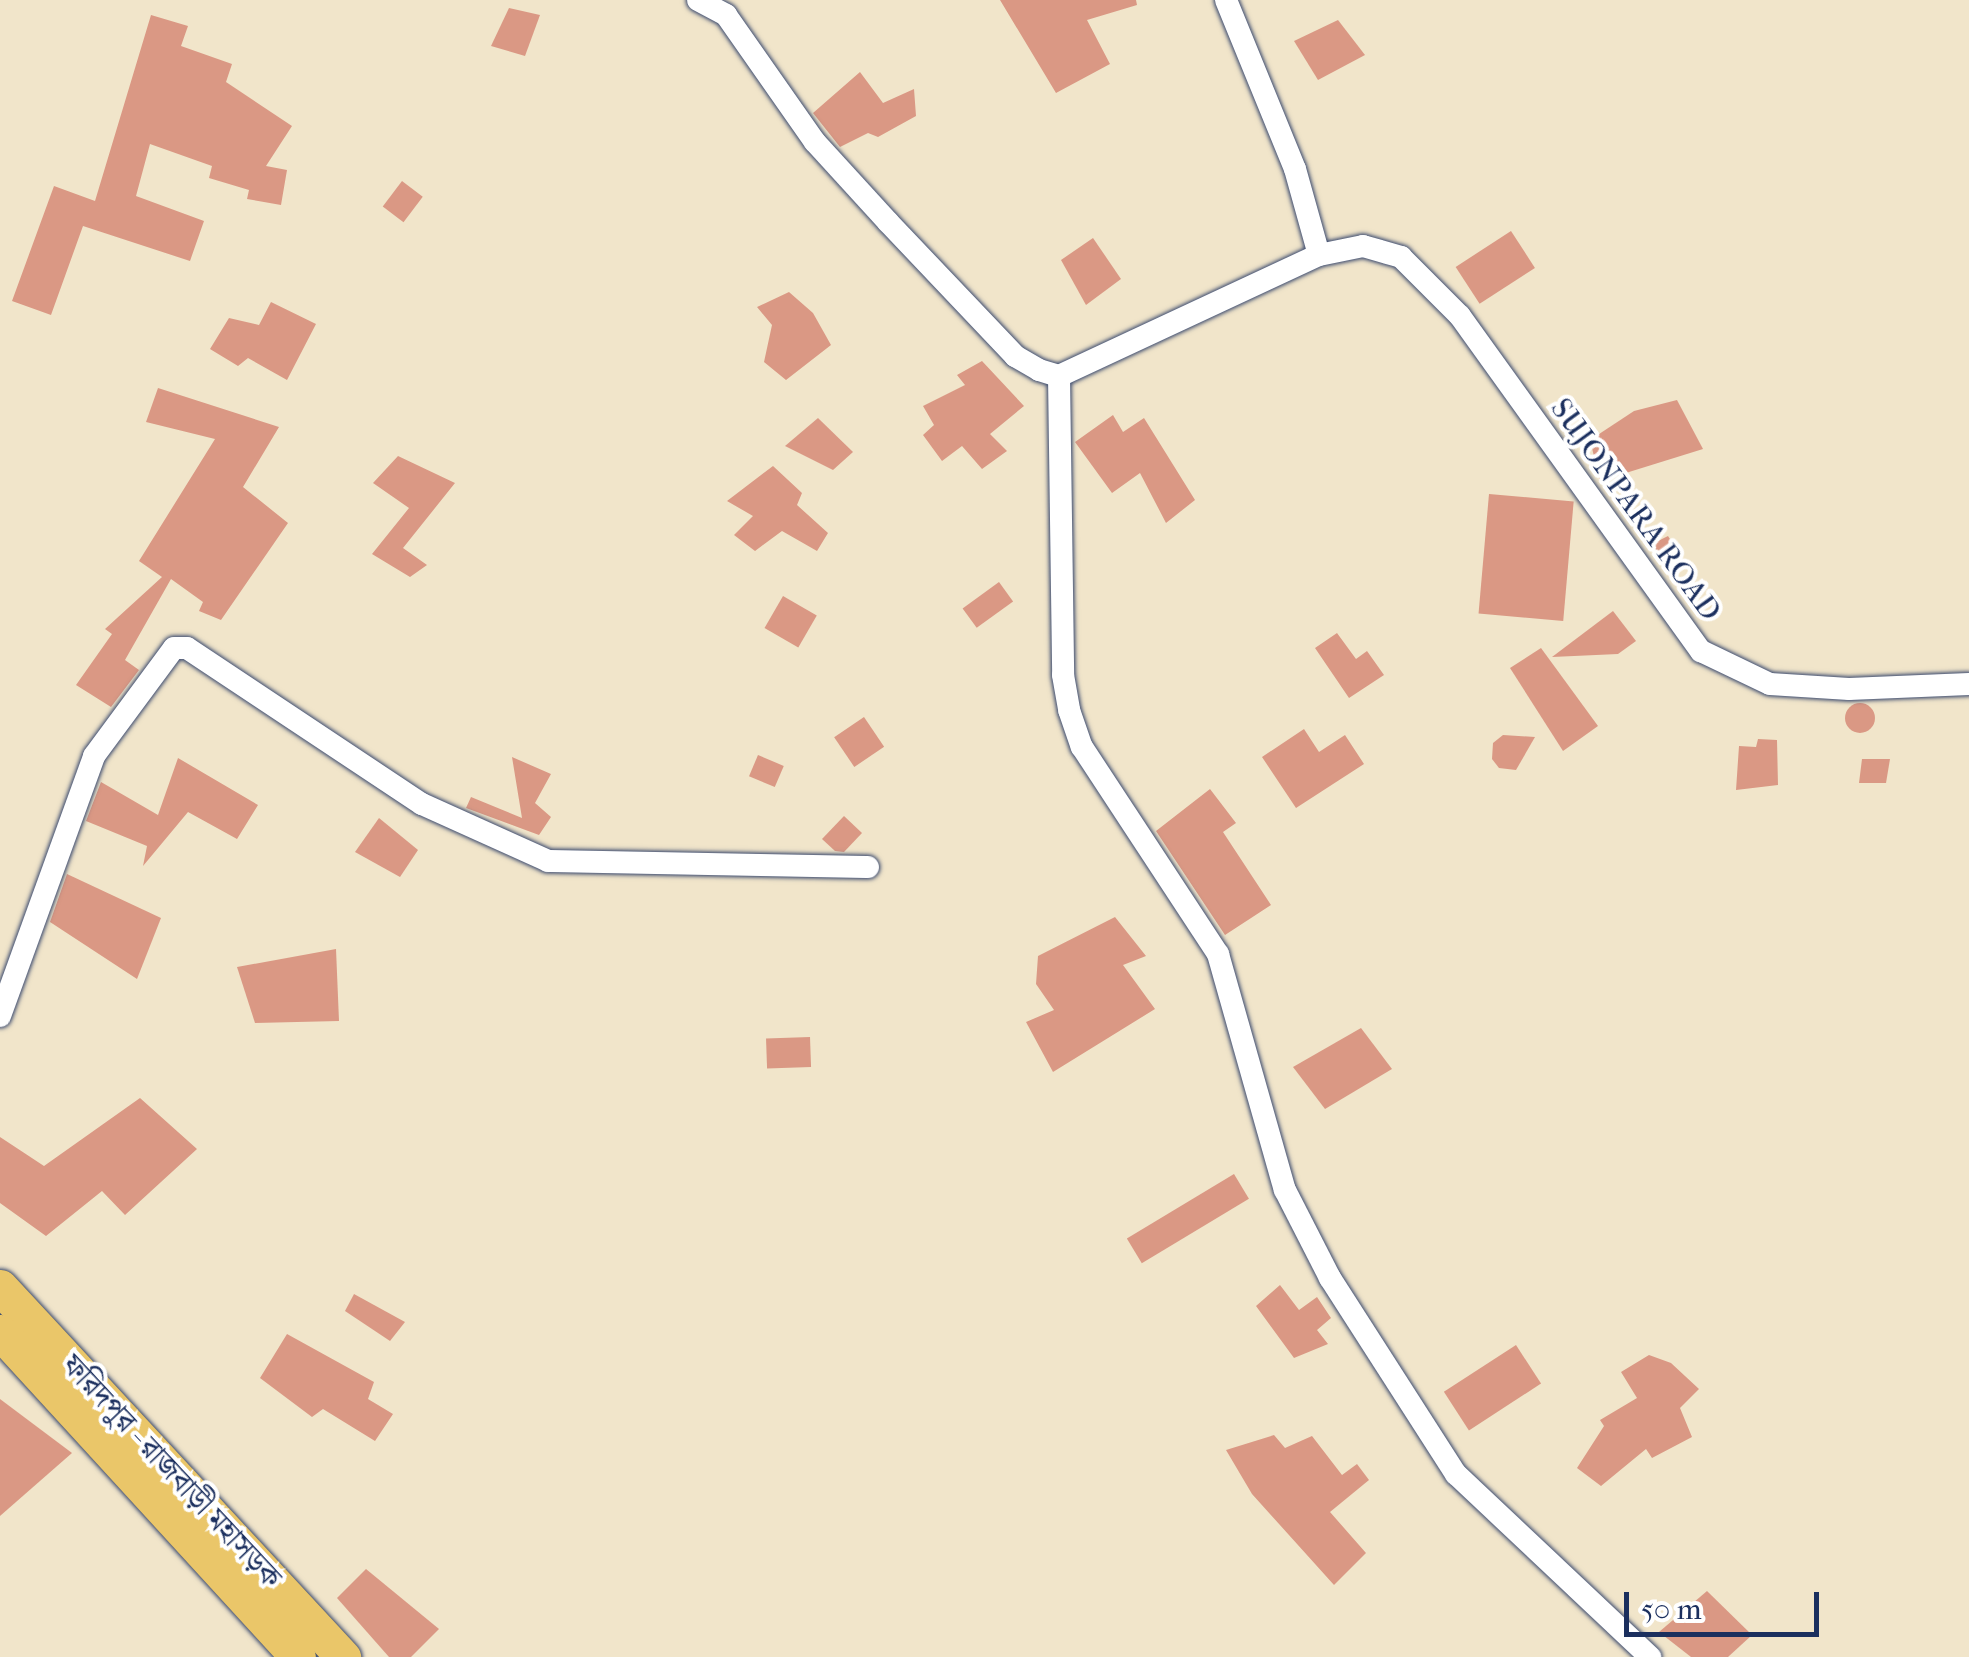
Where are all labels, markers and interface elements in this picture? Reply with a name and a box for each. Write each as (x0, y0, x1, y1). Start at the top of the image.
street label: SUJONPARA ROAD (1542, 392, 1728, 628)
street label: ফরিদপুর - রাজবাড়ী মহাসড়ক (54, 1348, 288, 1596)
scale bar (1629, 1572, 1824, 1634)
text: 50 m (1641, 1592, 1702, 1627)

